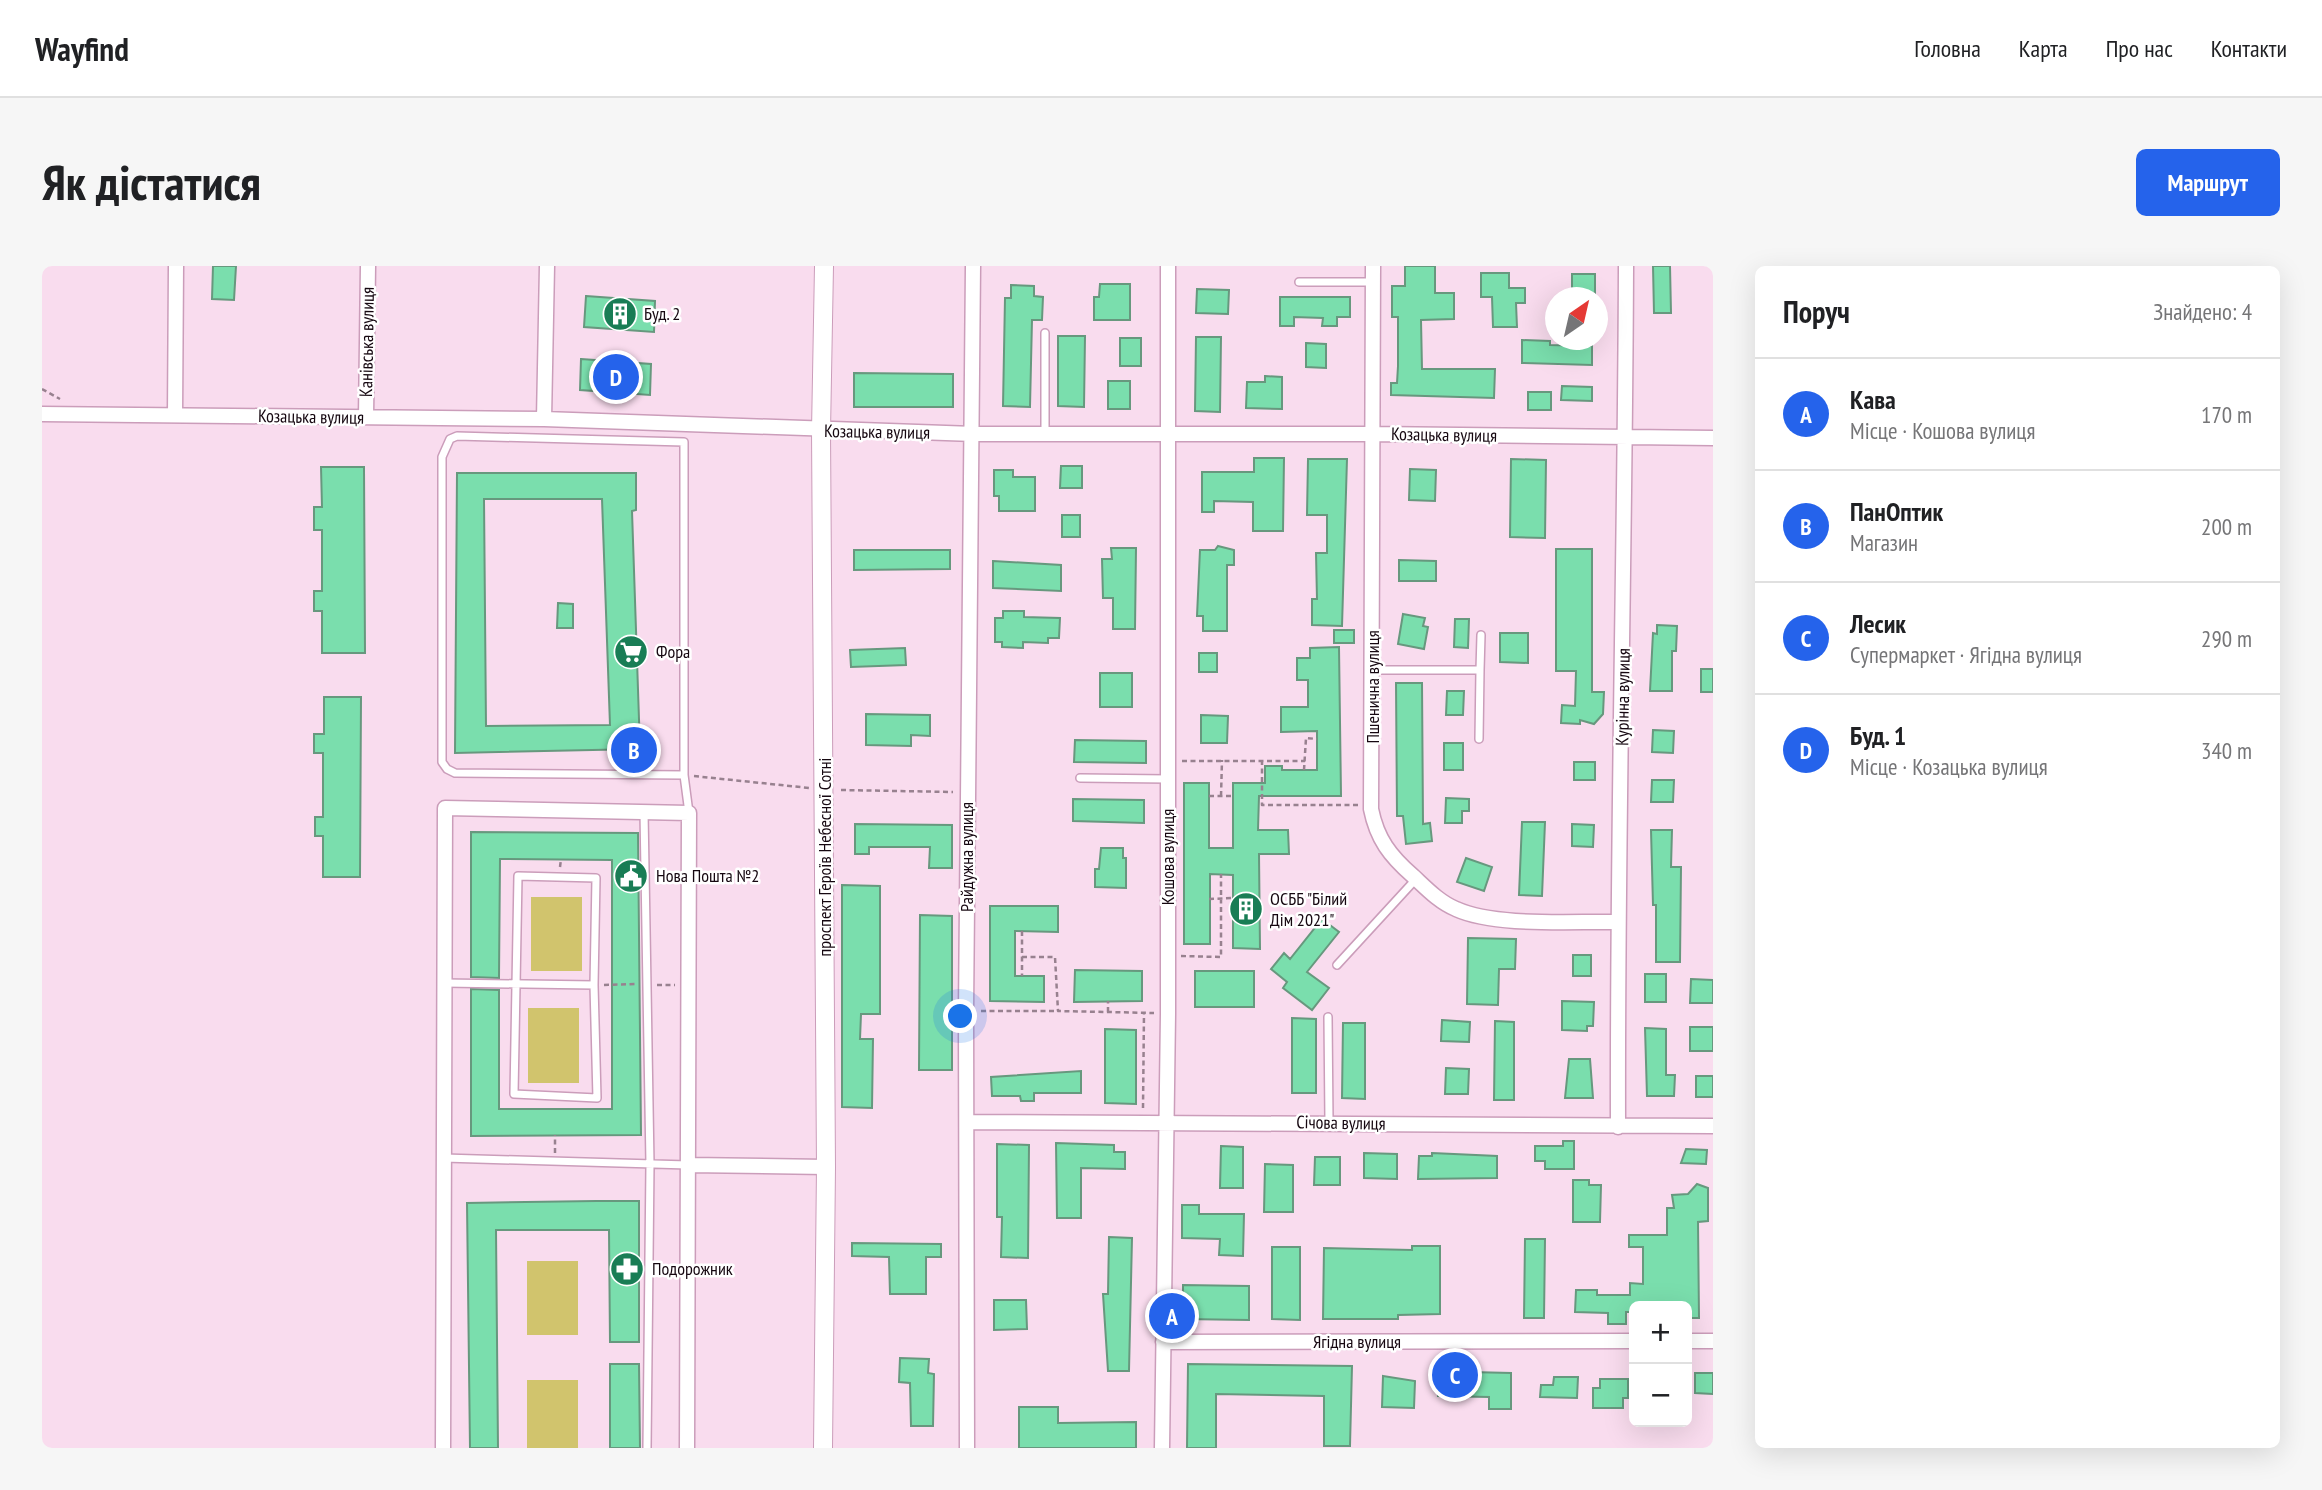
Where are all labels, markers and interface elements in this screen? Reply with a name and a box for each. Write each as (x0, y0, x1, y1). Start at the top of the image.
text: Wayfind (35, 27, 129, 70)
text: Головна (1914, 33, 1981, 64)
text: Карта (2019, 33, 2068, 64)
text: Про нас (2106, 33, 2173, 64)
text: Контакти (2211, 33, 2287, 64)
button: Маршрут (2136, 149, 2280, 216)
text: Як дістатися (42, 150, 261, 214)
street label: Канівська вулиця (354, 287, 379, 397)
north arrow (1545, 287, 1608, 350)
text: Поруч (1783, 292, 1850, 331)
building icon: Буд. 2 (601, 295, 639, 333)
text: Знайдено: 4 (2153, 297, 2252, 326)
place label: Буд. 2 (644, 302, 680, 325)
pin: D (593, 351, 639, 403)
text: Кава (1850, 383, 1896, 416)
text: A (1800, 400, 1812, 429)
text: 170 m (2201, 400, 2252, 429)
street label: Козацька вулиця (258, 404, 364, 429)
text: Місце · Кошова вулиця (1850, 416, 2035, 445)
street label: Козацька вулиця (824, 419, 930, 444)
street label: Козацька вулиця (1391, 422, 1497, 447)
text: ПанОптик (1850, 495, 1943, 528)
text: B (1800, 512, 1812, 541)
text: 200 m (2201, 512, 2252, 541)
text: Магазин (1850, 528, 1918, 557)
text: Лесик (1850, 607, 1906, 640)
text: C (1801, 624, 1811, 653)
text: 290 m (2201, 624, 2252, 653)
street label: Пшенична вулиця (1361, 630, 1384, 744)
supermarket icon: Фора (612, 633, 650, 671)
place label: Фора (656, 640, 690, 663)
text: Супермаркет · Ягідна вулиця (1850, 640, 2082, 669)
street label: Курінна вулиця (1610, 648, 1635, 746)
text: Буд. 1 (1850, 719, 1906, 752)
pin: B (611, 724, 657, 776)
text: D (1800, 736, 1812, 765)
text: 340 m (2201, 736, 2252, 765)
text: Місце · Козацька вулиця (1850, 752, 2048, 781)
street label: проспект Героїв Небесної Сотні (813, 758, 836, 957)
street label: Райдужна вулиця (955, 802, 978, 912)
street label: Кошова вулиця (1156, 809, 1179, 905)
public building icon: Нова Пошта №2 (612, 857, 650, 895)
place label: Нова Пошта №2 (656, 864, 759, 887)
place label: ОСББ "Білий Дім 2021" (1270, 887, 1347, 931)
building icon: ОСББ "Білий Дім 2021" (1227, 890, 1265, 928)
your location (943, 999, 977, 1033)
street label: Січова вулиця (1296, 1110, 1386, 1135)
pharmacy icon: Подорожник (608, 1250, 646, 1288)
place label: Подорожник (652, 1257, 733, 1280)
pin: A (1149, 1290, 1195, 1342)
map controls (1629, 1301, 1692, 1427)
button: + (1629, 1301, 1692, 1364)
street label: Ягідна вулиця (1313, 1330, 1401, 1353)
pin: C (1432, 1349, 1478, 1401)
button: − (1629, 1364, 1692, 1427)

